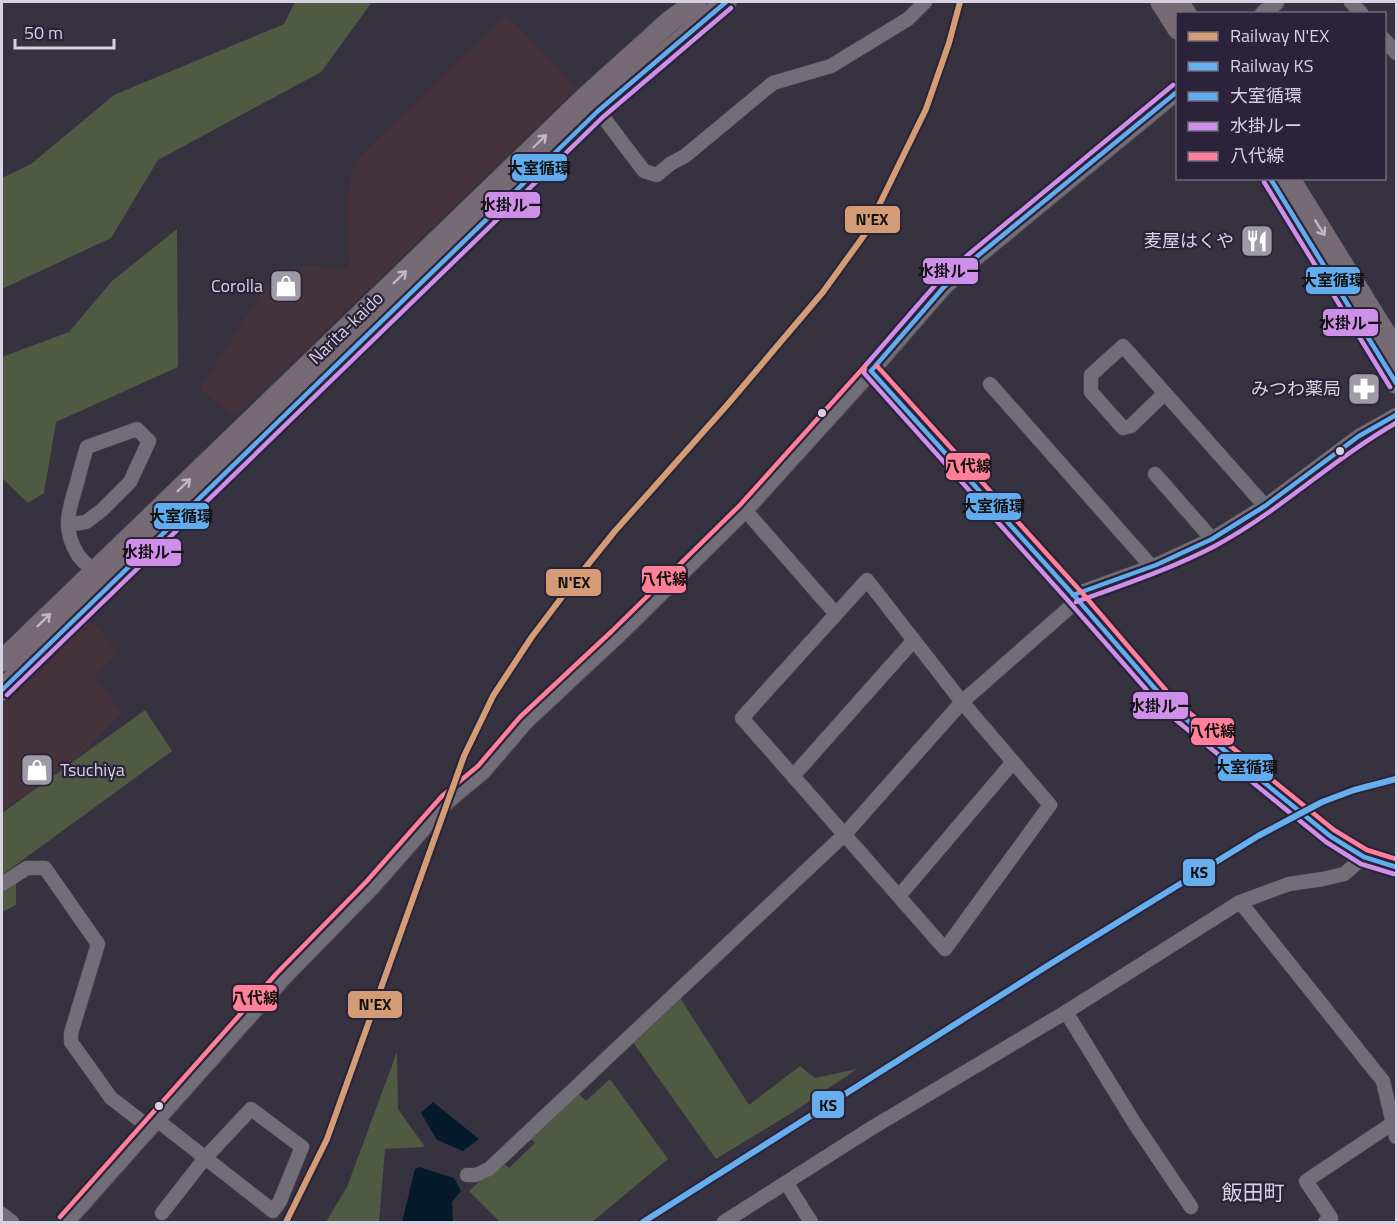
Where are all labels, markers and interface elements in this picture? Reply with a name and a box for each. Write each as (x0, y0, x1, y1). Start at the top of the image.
scale bar (15, 12, 114, 50)
legend (1176, 12, 1386, 180)
text: 50 m (24, 19, 63, 46)
text: Railway N'EX (1230, 22, 1329, 49)
text: Railway KS (1230, 52, 1313, 79)
text: 大室循環 (1230, 82, 1302, 109)
text: 水掛ルー (1230, 112, 1302, 139)
one-way arrow (533, 134, 548, 148)
text: 八代線 (1230, 142, 1284, 169)
line badge: 大室循環 (511, 153, 568, 182)
text: 大室循環 (507, 156, 571, 180)
line badge: 水掛ルー (484, 191, 541, 219)
text: 水掛ルー (480, 193, 544, 217)
line badge: N'EX (844, 205, 901, 234)
text: N'EX (856, 207, 888, 231)
one-way arrow (1315, 219, 1327, 236)
restaurant icon: 麦屋はくや (1239, 223, 1275, 259)
place label: 麦屋はくや (1144, 227, 1234, 254)
line badge: 水掛ルー (922, 257, 979, 285)
text: 水掛ルー (918, 259, 982, 283)
line badge: 大室循環 (1305, 266, 1361, 295)
shop icon: Corolla (268, 268, 304, 304)
text: 大室循環 (1301, 268, 1365, 292)
one-way arrow (393, 269, 408, 284)
place label: Corolla (211, 272, 263, 299)
street label: Narita-kaido (302, 285, 389, 370)
line badge: 水掛ルー (1322, 308, 1379, 337)
text: 水掛ルー (1319, 311, 1383, 335)
pharmacy icon: みつわ薬局 (1346, 371, 1382, 407)
place label: みつわ薬局 (1251, 375, 1341, 402)
unlabelled marker (816, 407, 828, 419)
unlabelled marker (1334, 445, 1346, 457)
line badge: 八代線 (945, 452, 991, 481)
text: 八代線 (944, 454, 992, 478)
one-way arrow (177, 478, 192, 492)
line badge: 大室循環 (965, 492, 1022, 521)
text: 大室循環 (961, 494, 1025, 518)
line badge: 大室循環 (153, 502, 210, 530)
text: 大室循環 (149, 504, 213, 528)
line badge: 水掛ルー (125, 538, 182, 567)
text: 水掛ルー (122, 540, 186, 564)
line badge: 八代線 (641, 565, 687, 594)
text: 八代線 (640, 567, 688, 591)
line badge: N'EX (545, 568, 602, 597)
text: N'EX (558, 570, 590, 594)
one-way arrow (36, 614, 51, 628)
line badge: 水掛ルー (1132, 691, 1189, 720)
text: 水掛ルー (1129, 694, 1193, 718)
line badge: 八代線 (1190, 717, 1235, 746)
text: 八代線 (1188, 719, 1236, 743)
shop icon: Tsuchiya (19, 752, 55, 788)
line badge: 大室循環 (1217, 753, 1274, 782)
text: 大室循環 (1214, 755, 1278, 779)
place label: Tsuchiya (60, 756, 125, 783)
line badge: KS (1182, 858, 1216, 887)
text: KS (1190, 860, 1208, 884)
line badge: 八代線 (232, 984, 278, 1012)
text: 八代線 (231, 986, 279, 1010)
line badge: N'EX (347, 990, 403, 1019)
text: N'EX (359, 992, 391, 1016)
line badge: KS (811, 1090, 845, 1119)
text: KS (819, 1093, 837, 1117)
unlabelled marker (153, 1100, 165, 1112)
district label: 飯田町 (1222, 1176, 1285, 1208)

